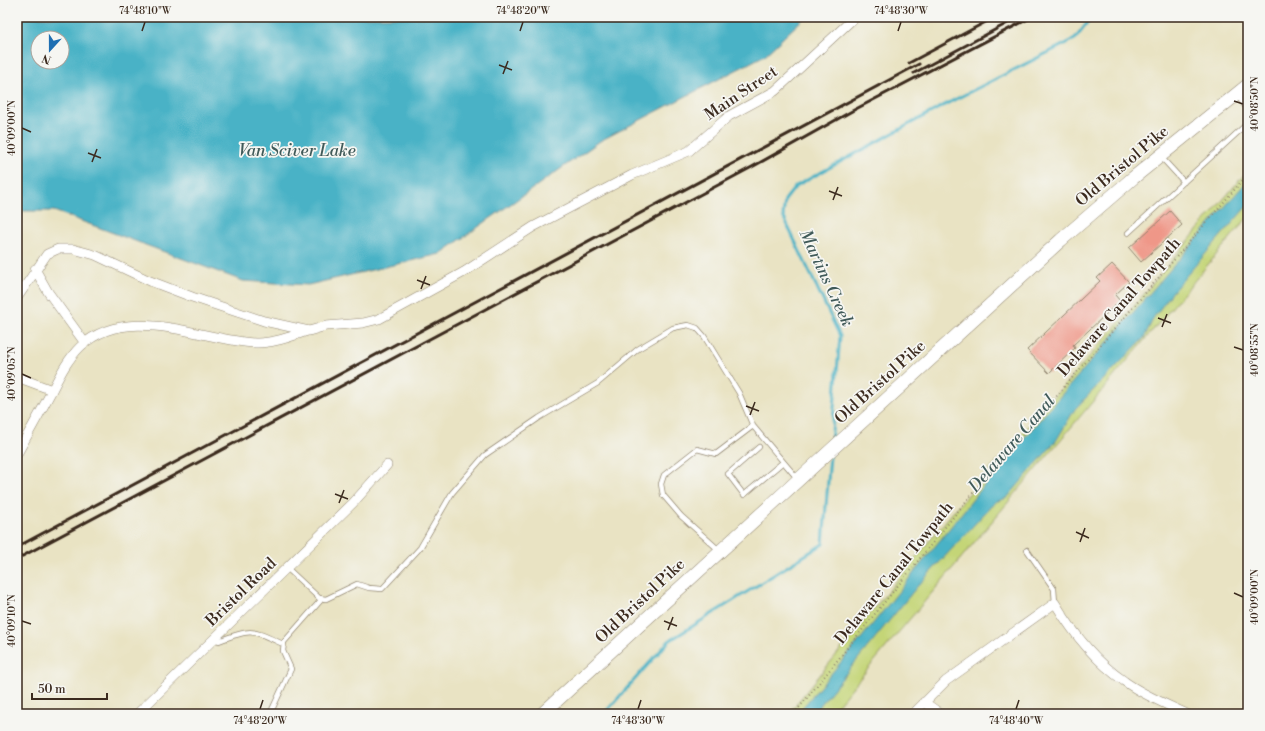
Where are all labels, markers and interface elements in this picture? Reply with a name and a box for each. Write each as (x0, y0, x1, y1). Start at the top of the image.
text: 74°48'10"W (119, 5, 172, 17)
text: 74°48'20"W (496, 5, 551, 17)
text: 74°48'30"W (874, 5, 929, 17)
north arrow (30, 30, 70, 70)
text: N (40, 50, 53, 66)
street label: Main Street (701, 61, 782, 125)
text: 40°08'50"N (1249, 76, 1261, 131)
text: 40°09'00"N (6, 100, 18, 156)
street label: Old Bristol Pike (1071, 121, 1173, 211)
water label: Van Sciver Lake (238, 140, 356, 162)
water label: Martins Creek (794, 226, 858, 330)
street label: Delaware Canal Towpath (1053, 233, 1185, 381)
text: 40°08'55"N (1249, 323, 1261, 377)
street label: Old Bristol Pike (830, 336, 930, 428)
text: 40°09'05"N (6, 346, 18, 401)
water label: Delaware Canal (963, 390, 1061, 498)
street label: Delaware Canal Towpath (830, 497, 958, 648)
street label: Bristol Road (201, 553, 280, 631)
street label: Old Bristol Pike (591, 554, 689, 648)
text: 40°09'00"N (1249, 569, 1261, 625)
text: 40°09'10"N (6, 594, 18, 648)
scale bar (32, 675, 107, 701)
text: 50 m (38, 682, 66, 697)
text: 74°48'20"W (233, 715, 288, 727)
text: 74°48'30"W (611, 715, 666, 727)
text: 74°48'40"W (989, 715, 1044, 727)

